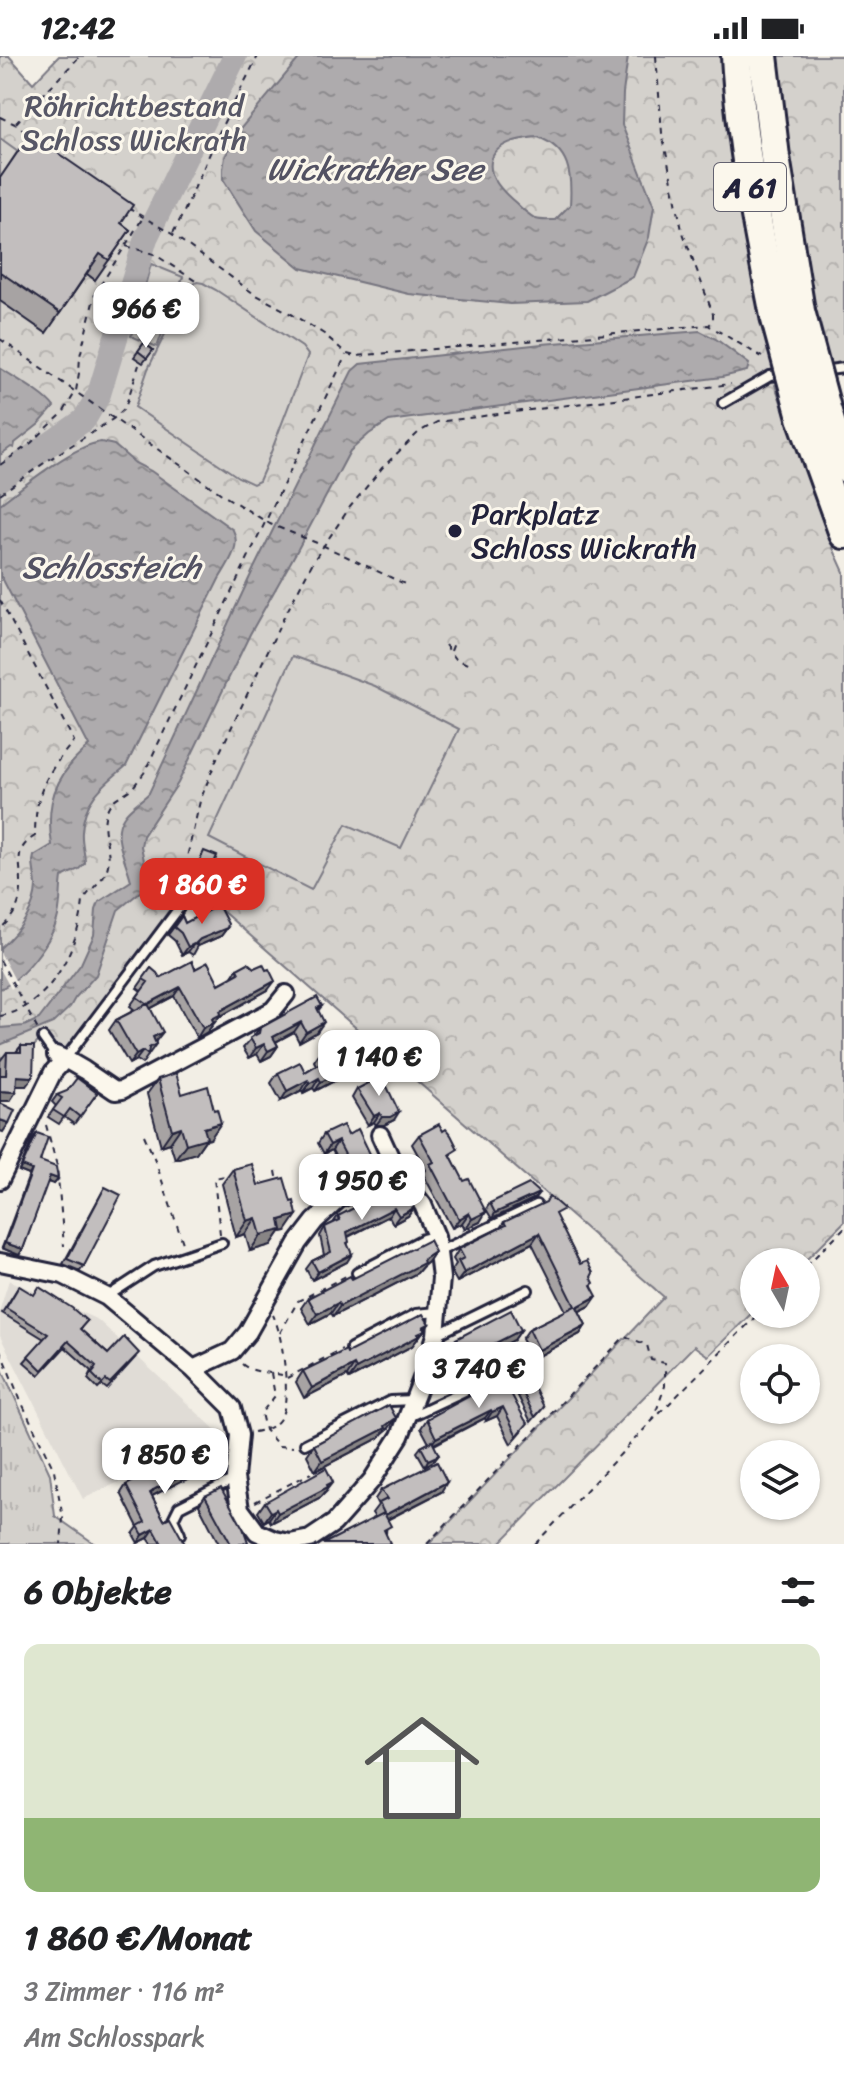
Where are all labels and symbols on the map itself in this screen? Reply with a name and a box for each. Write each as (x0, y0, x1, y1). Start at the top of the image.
park label: Röhrichtbestand Schloss Wickrath (21, 79, 247, 167)
water label: Wickrather See (267, 141, 487, 198)
road number: A 61 (714, 163, 786, 211)
pin: 966 € (90, 282, 202, 350)
place label: Parkplatz Schloss Wickrath (471, 487, 697, 575)
marker: Parkplatz Schloss Wickrath (446, 522, 464, 540)
water label: Schlossteich (22, 539, 204, 596)
pin: 1 860 € (128, 858, 276, 926)
pin: 1 140 € (305, 1030, 453, 1098)
pin: 1 950 € (288, 1154, 436, 1222)
north arrow (740, 1248, 820, 1328)
pin: 3 740 € (405, 1342, 553, 1410)
pin: 1 850 € (91, 1428, 239, 1496)

